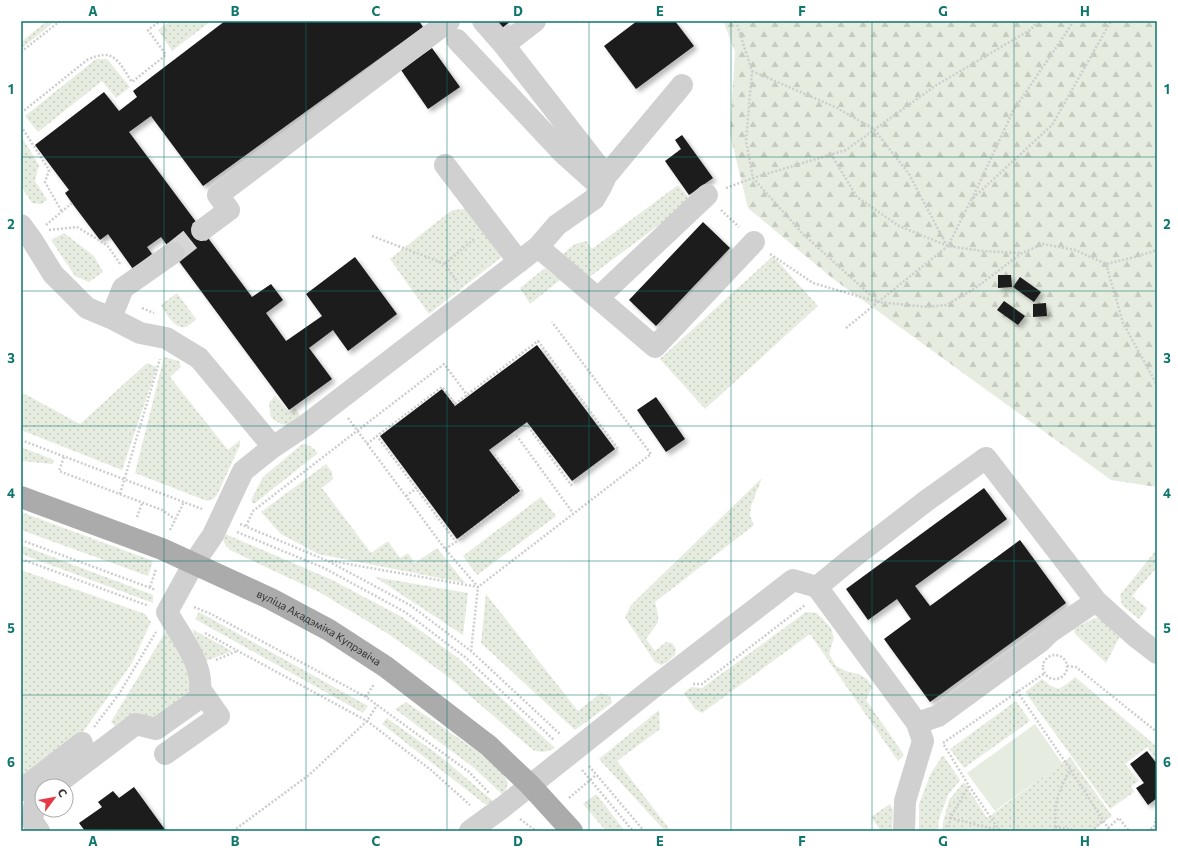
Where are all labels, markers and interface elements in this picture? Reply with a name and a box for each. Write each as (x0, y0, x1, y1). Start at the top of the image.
text: A (88, 3, 98, 19)
text: B (231, 3, 240, 19)
text: C (372, 3, 381, 19)
text: D (513, 3, 523, 19)
text: E (656, 3, 664, 19)
text: F (798, 3, 806, 19)
text: G (938, 3, 948, 19)
text: H (1080, 3, 1090, 19)
text: 1 (8, 81, 14, 97)
text: 1 (1164, 81, 1170, 97)
text: 2 (7, 216, 15, 232)
text: 2 (1163, 216, 1171, 232)
text: 3 (7, 350, 15, 366)
text: 3 (1163, 350, 1171, 366)
text: 4 (7, 485, 15, 501)
text: 4 (1163, 485, 1171, 501)
street label: вуліца Акадэміка Купрэвіча (255, 586, 384, 668)
text: 5 (7, 620, 15, 636)
text: 5 (1163, 620, 1171, 636)
text: 6 (7, 754, 15, 770)
text: 6 (1163, 754, 1171, 770)
north arrow (34, 778, 74, 818)
text: С (55, 786, 71, 799)
text: A (88, 833, 98, 849)
text: B (231, 833, 240, 849)
text: C (372, 833, 381, 849)
text: D (513, 833, 523, 849)
text: E (656, 833, 664, 849)
text: F (798, 833, 806, 849)
text: G (938, 833, 948, 849)
text: H (1080, 833, 1090, 849)

